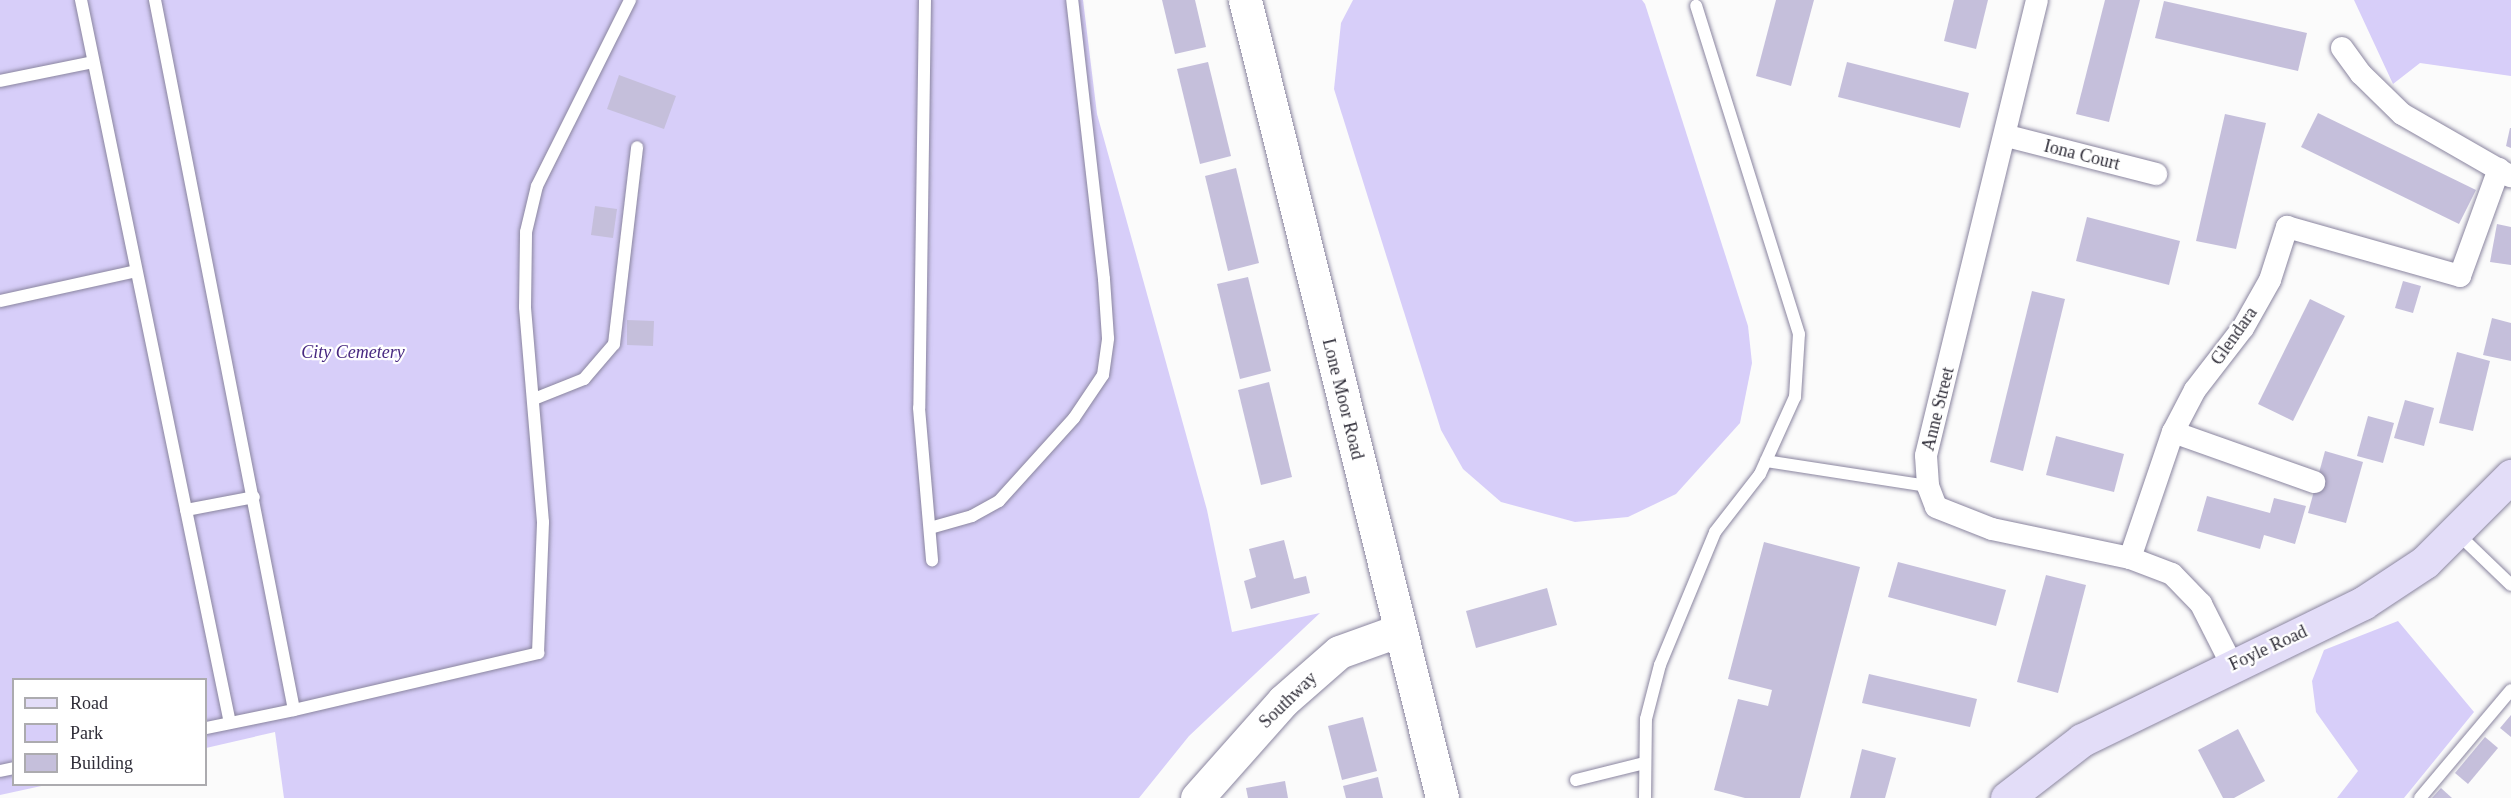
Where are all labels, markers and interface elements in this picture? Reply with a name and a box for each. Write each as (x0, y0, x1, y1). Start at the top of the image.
street label: Iona Court (2042, 135, 2122, 175)
street label: Glendara (2206, 303, 2262, 369)
street label: Lone Moor Road (1318, 336, 1368, 462)
park label: City Cemetery (301, 341, 405, 363)
street label: Anne Street (1917, 365, 1959, 453)
street label: Foyle Road (2226, 621, 2310, 675)
street label: Southway (1255, 667, 1321, 733)
legend (12, 678, 207, 786)
text: Road (70, 693, 108, 713)
text: Park (70, 723, 103, 743)
text: Building (70, 753, 133, 773)

